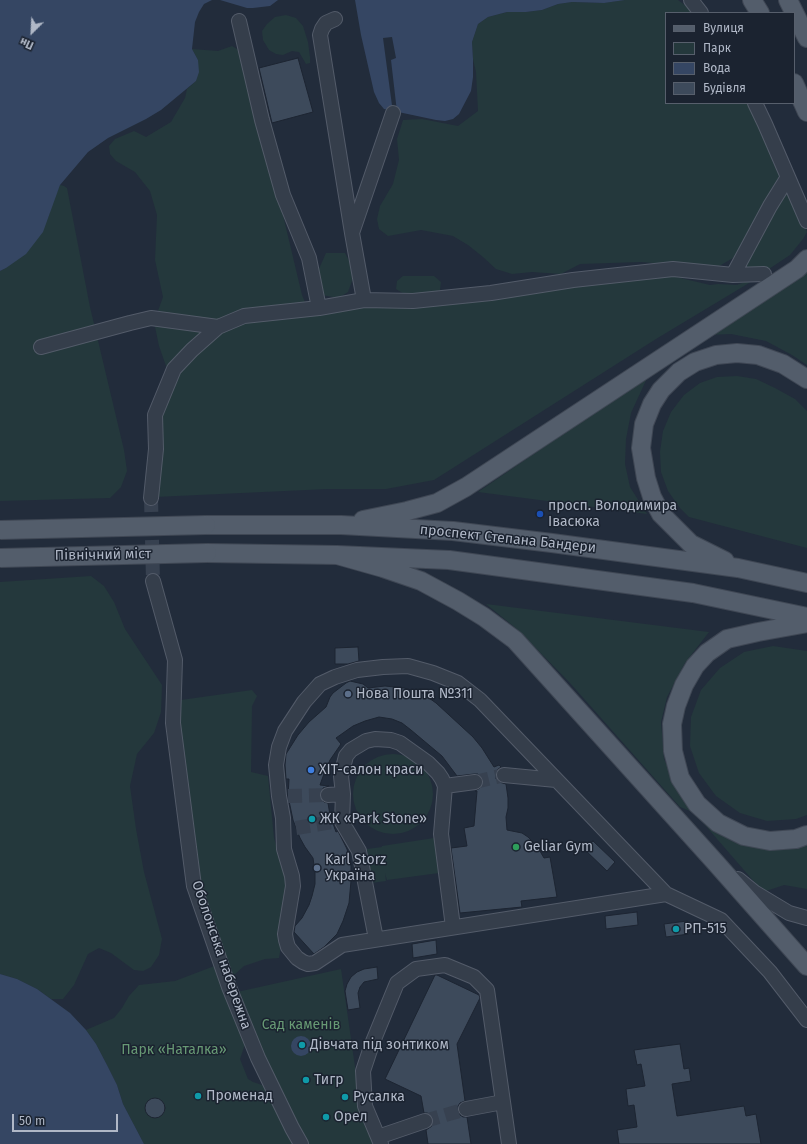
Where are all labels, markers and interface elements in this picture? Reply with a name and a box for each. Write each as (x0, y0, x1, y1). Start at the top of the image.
north arrow (12, 12, 52, 52)
legend (665, 12, 795, 104)
text: Вулиця (703, 21, 744, 35)
text: Пн (18, 35, 36, 52)
text: Парк (703, 41, 731, 55)
text: Вода (703, 61, 730, 75)
text: Будівля (703, 81, 746, 95)
place label: просп. Володимира Івасюка (548, 498, 677, 530)
marker: просп. Володимира Івасюка (535, 509, 545, 519)
street label: проспект Степана Бандери (419, 521, 597, 557)
street label: Північний міст (55, 546, 151, 564)
place label: Нова Пошта №311 (356, 686, 473, 702)
marker: Нова Пошта №311 (343, 689, 353, 699)
place label: ХІТ-салон краси (319, 762, 423, 778)
marker: ХІТ-салон краси (306, 765, 316, 775)
place label: ЖК «Park Stone» (320, 811, 427, 827)
marker: ЖК «Park Stone» (307, 814, 317, 824)
place label: Geliar Gym (524, 839, 593, 855)
marker: Geliar Gym (511, 842, 521, 852)
place label: Karl Storz Україна (325, 852, 386, 884)
marker: Karl Storz Україна (312, 863, 322, 873)
street label: Оболонська набережна (188, 878, 254, 1032)
place label: РП-515 (684, 921, 726, 937)
marker: РП-515 (671, 924, 681, 934)
park label: Сад каменів (262, 1017, 340, 1033)
place label: Дівчата під зонтиком (310, 1037, 449, 1053)
marker: Дівчата під зонтиком (297, 1040, 307, 1050)
park label: Парк «Наталка» (121, 1042, 227, 1058)
place label: Тигр (314, 1072, 344, 1088)
marker: Тигр (301, 1075, 311, 1085)
place label: Променад (206, 1088, 273, 1104)
place label: Русалка (353, 1089, 405, 1105)
marker: Променад (193, 1091, 203, 1101)
marker: Русалка (340, 1092, 350, 1102)
scale bar (14, 1106, 120, 1132)
place label: Орел (334, 1109, 368, 1125)
marker: Орел (321, 1112, 331, 1122)
text: 50 m (19, 1114, 45, 1128)

